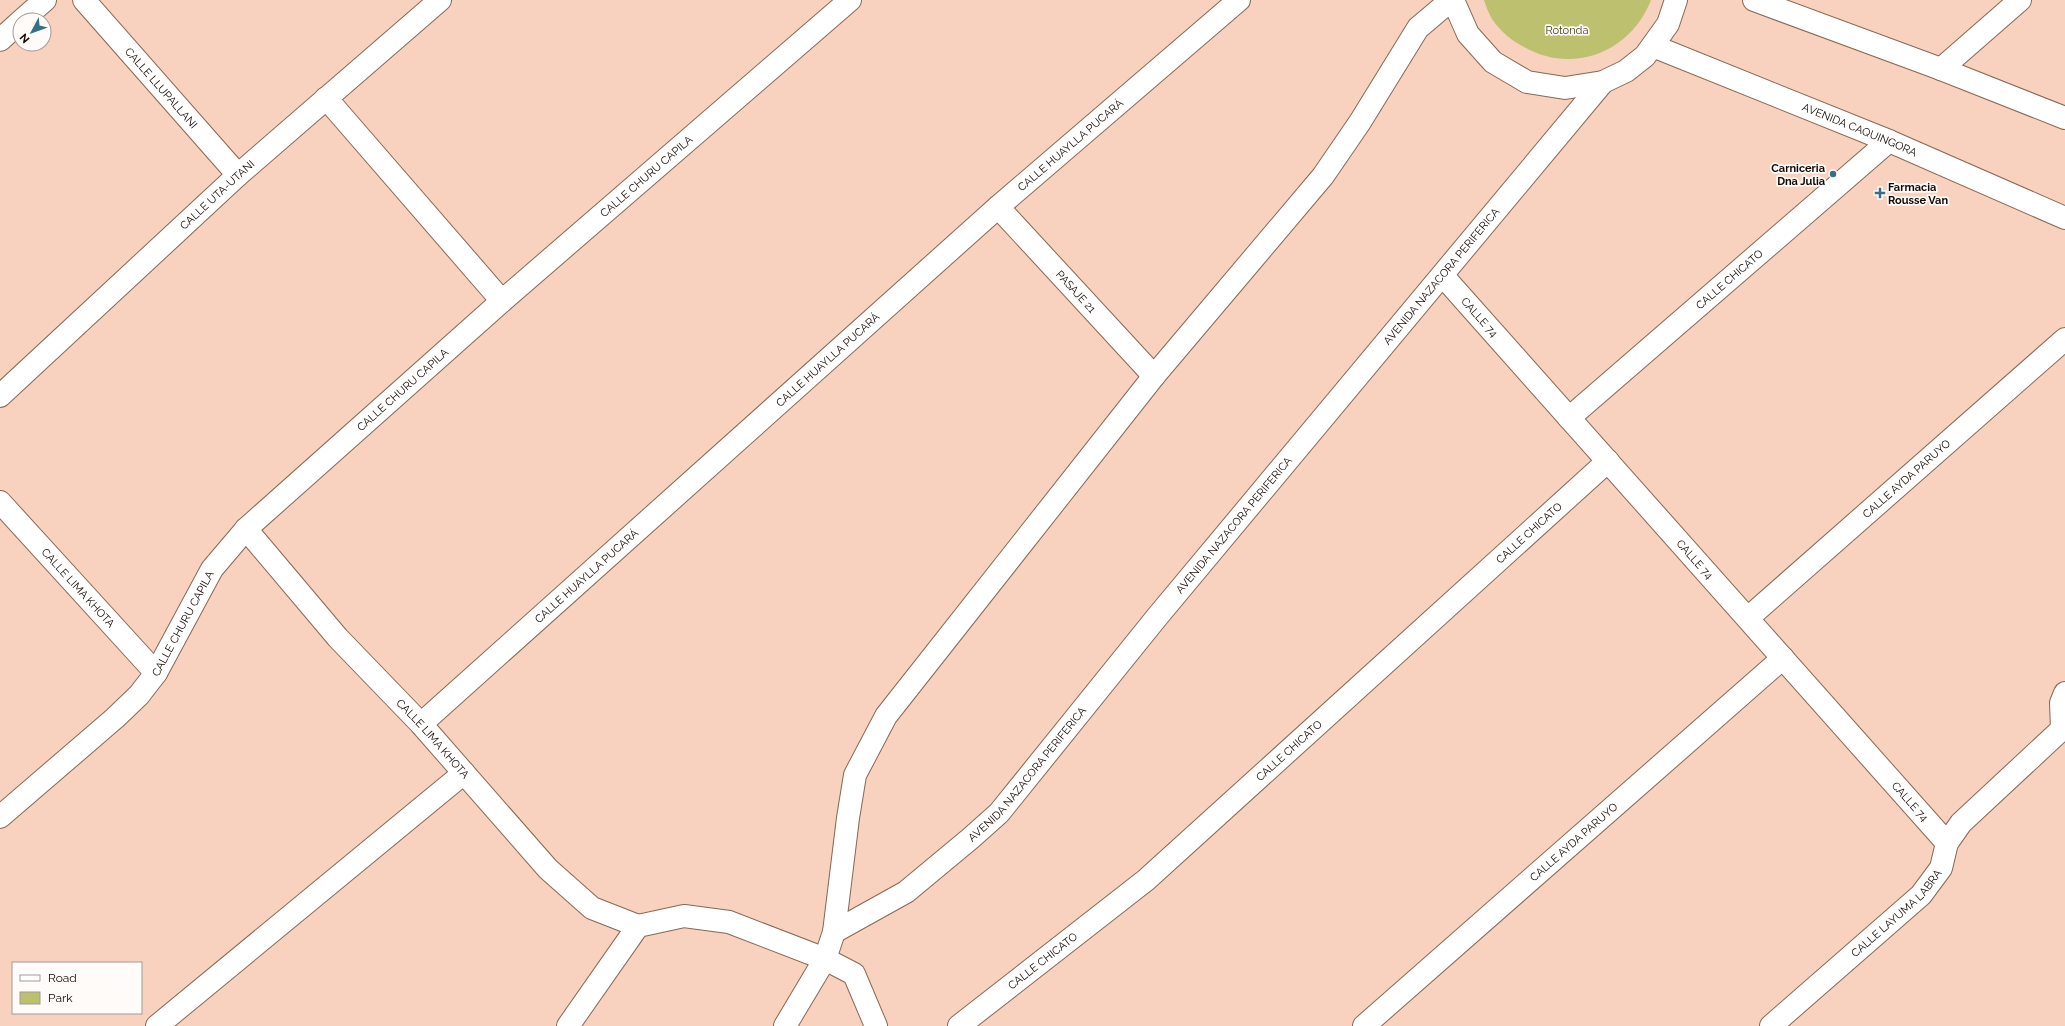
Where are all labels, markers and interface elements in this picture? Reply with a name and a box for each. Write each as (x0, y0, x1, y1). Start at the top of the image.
north arrow (12, 12, 52, 52)
park label: Rotonda (1546, 24, 1588, 37)
text: N (17, 31, 32, 46)
street label: CALLE LLUPALLANI (122, 45, 200, 131)
street label: CALLE HUAYLLA PUCARÁ (1015, 95, 1126, 194)
street label: AVENIDA CAQUINGORA (1800, 100, 1920, 159)
street label: CALLE CHURU CAPILA (597, 132, 696, 220)
street label: CALLE UTA-UTANI (177, 157, 257, 232)
place label: Carniceria Dna Julia (1771, 162, 1825, 188)
marker: Carniceria Dna Julia (1828, 169, 1838, 179)
place label: Farmacia Rousse Van (1888, 181, 1948, 207)
marker: Farmacia Rousse Van (1875, 188, 1885, 198)
street label: AVENIDA NAZACORA PERIFERICA (1380, 205, 1502, 347)
street label: CALLE CHICATO (1693, 247, 1765, 312)
street label: PASAJE 21 (1053, 268, 1099, 316)
street label: CALLE 74 (1459, 295, 1501, 340)
street label: CALLE HUAYLLA PUCARÁ (773, 309, 882, 409)
street label: CALLE CHURU CAPILA (354, 345, 451, 434)
street label: CALLE AYDA PARUYO (1860, 437, 1953, 521)
street label: AVENIDA NAZACORA PERIFERICA (1173, 454, 1295, 596)
street label: CALLE CHICATO (1493, 500, 1564, 566)
street label: CALLE HUAYLLA PUCARÁ (532, 525, 641, 626)
street label: CALLE 74 (1674, 537, 1716, 582)
street label: CALLE LIMA KHOTA (39, 545, 118, 630)
street label: CALLE CHURU CAPILA (149, 568, 217, 678)
street label: CALLE LIMA KHOTA (394, 696, 472, 781)
street label: AVENIDA NAZACORA PERIFERICA (965, 704, 1089, 844)
street label: CALLE CHICATO (1253, 717, 1324, 784)
street label: CALLE 74 (1889, 779, 1931, 824)
street label: CALLE AYDA PARUYO (1527, 800, 1620, 884)
street label: CALLE LAYUMA LABRA (1848, 866, 1945, 960)
street label: CALLE CHICATO (1005, 930, 1080, 992)
legend (12, 962, 142, 1014)
text: Road (48, 971, 77, 985)
text: Park (48, 991, 73, 1005)

